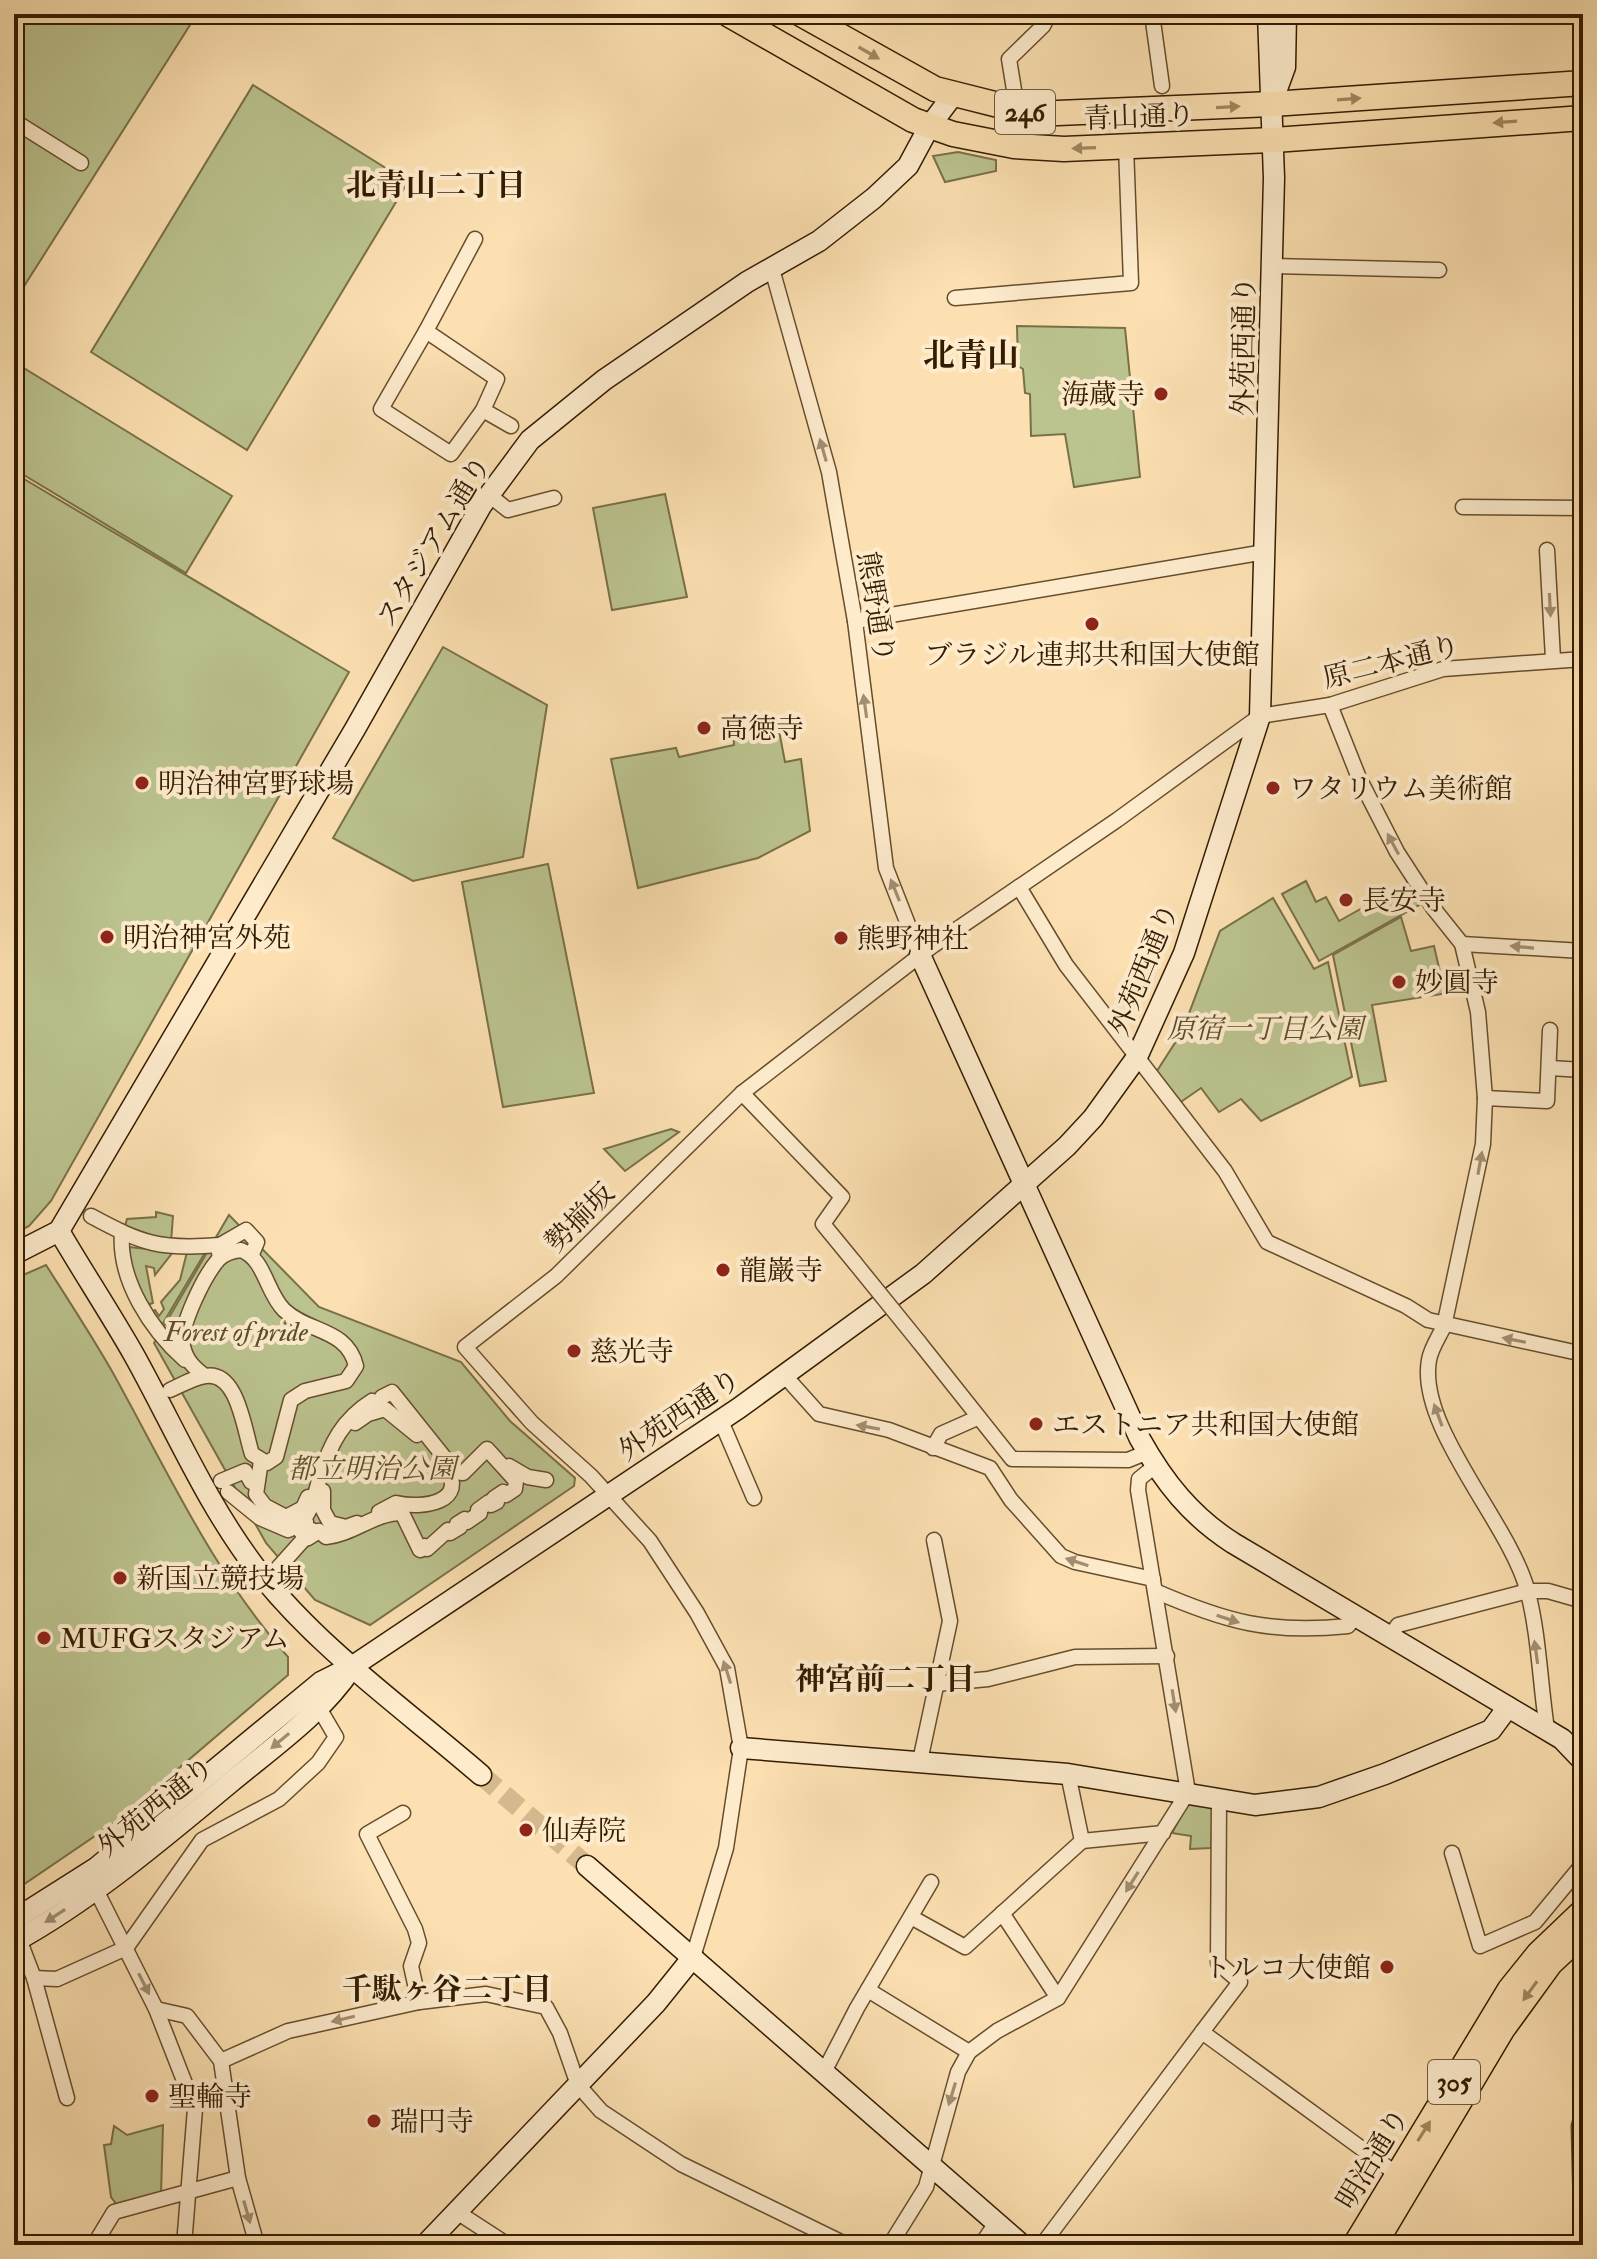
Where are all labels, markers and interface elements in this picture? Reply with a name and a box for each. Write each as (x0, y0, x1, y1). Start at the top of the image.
one-way arrow (858, 45, 880, 59)
road number: 246 (995, 90, 1055, 134)
one-way arrow (1337, 92, 1362, 105)
street label: 青山通り (1082, 98, 1196, 137)
one-way arrow (1216, 100, 1241, 113)
one-way arrow (1492, 116, 1517, 129)
one-way arrow (1071, 142, 1096, 155)
district label: 北青山二丁目 (346, 167, 526, 204)
street label: 外苑西通り (1226, 276, 1263, 416)
district label: 北青山 (923, 336, 1019, 376)
place label: 海蔵寺 (1061, 378, 1145, 413)
marker: 海蔵寺 (1152, 385, 1170, 403)
one-way arrow (816, 438, 829, 462)
street label: スタジアム通り (369, 450, 499, 634)
street label: 熊野通り (849, 549, 902, 665)
one-way arrow (1544, 593, 1557, 618)
marker: ブラジル連邦共和国大使館 (1083, 615, 1101, 633)
street label: 原二本通り (1319, 629, 1464, 696)
place label: ブラジル連邦共和国大使館 (924, 638, 1260, 673)
one-way arrow (858, 693, 871, 718)
place label: 高徳寺 (720, 712, 804, 747)
marker: 高徳寺 (695, 719, 713, 737)
place label: 明治神宮野球場 (158, 767, 354, 802)
place label: ワタリウム美術館 (1289, 772, 1512, 807)
marker: 明治神宮野球場 (133, 774, 151, 792)
marker: ワタリウム美術館 (1264, 779, 1282, 797)
one-way arrow (1386, 832, 1399, 855)
one-way arrow (888, 878, 901, 902)
place label: 長安寺 (1362, 884, 1446, 919)
marker: 長安寺 (1337, 891, 1355, 909)
street label: 外苑西通り (1102, 898, 1187, 1041)
place label: 明治神宮外苑 (123, 921, 291, 956)
place label: 熊野神社 (857, 922, 969, 957)
marker: 明治神宮外苑 (98, 928, 116, 946)
marker: 熊野神社 (832, 929, 850, 947)
one-way arrow (1509, 940, 1534, 953)
place label: 妙圓寺 (1415, 966, 1499, 1001)
marker: 妙圓寺 (1390, 973, 1408, 991)
park label: 原宿一丁目公園 (1167, 1012, 1367, 1047)
one-way arrow (1474, 1150, 1486, 1175)
street label: 勢揃坂 (538, 1176, 622, 1260)
place label: 龍巌寺 (739, 1254, 823, 1289)
marker: 龍巌寺 (714, 1261, 732, 1279)
park label: Forest of pride (162, 1315, 309, 1350)
one-way arrow (1501, 1333, 1526, 1345)
place label: 慈光寺 (590, 1335, 674, 1370)
marker: 慈光寺 (565, 1342, 583, 1360)
street label: 外苑西通り (612, 1362, 748, 1469)
one-way arrow (1431, 1403, 1444, 1427)
place label: エストニア共和国大使館 (1052, 1408, 1359, 1443)
marker: エストニア共和国大使館 (1027, 1415, 1045, 1433)
one-way arrow (855, 1420, 880, 1432)
park label: 都立明治公園 (288, 1452, 460, 1487)
one-way arrow (1065, 1555, 1089, 1567)
place label: 新国立競技場 (136, 1562, 304, 1597)
marker: 新国立競技場 (111, 1569, 129, 1587)
one-way arrow (1216, 1613, 1240, 1626)
place label: MUFGスタジアム (60, 1622, 290, 1657)
marker: MUFGスタジアム (35, 1629, 53, 1647)
one-way arrow (1529, 1639, 1542, 1664)
one-way arrow (720, 1660, 732, 1684)
district label: 神宮前二丁目 (795, 1661, 975, 1698)
one-way arrow (1168, 1689, 1181, 1714)
one-way arrow (270, 1732, 290, 1749)
street label: 外苑西通り (91, 1750, 221, 1865)
place label: 仙寿院 (542, 1814, 626, 1849)
marker: 仙寿院 (517, 1821, 535, 1839)
one-way arrow (1125, 1871, 1139, 1893)
one-way arrow (44, 1909, 66, 1923)
place label: トルコ大使館 (1203, 1951, 1371, 1986)
marker: トルコ大使館 (1378, 1958, 1396, 1976)
district label: 千駄ヶ谷二丁目 (342, 1971, 552, 2008)
one-way arrow (137, 1972, 151, 1995)
one-way arrow (1523, 1981, 1539, 2001)
one-way arrow (330, 2013, 355, 2025)
road number: 305 (1428, 2060, 1480, 2104)
place label: 聖輪寺 (168, 2080, 252, 2115)
one-way arrow (945, 2082, 958, 2106)
marker: 聖輪寺 (143, 2087, 161, 2105)
street label: 明治通り (1329, 2102, 1417, 2216)
place label: 瑞円寺 (390, 2105, 474, 2140)
marker: 瑞円寺 (365, 2112, 383, 2130)
one-way arrow (1416, 2120, 1430, 2142)
one-way arrow (242, 2199, 254, 2224)

